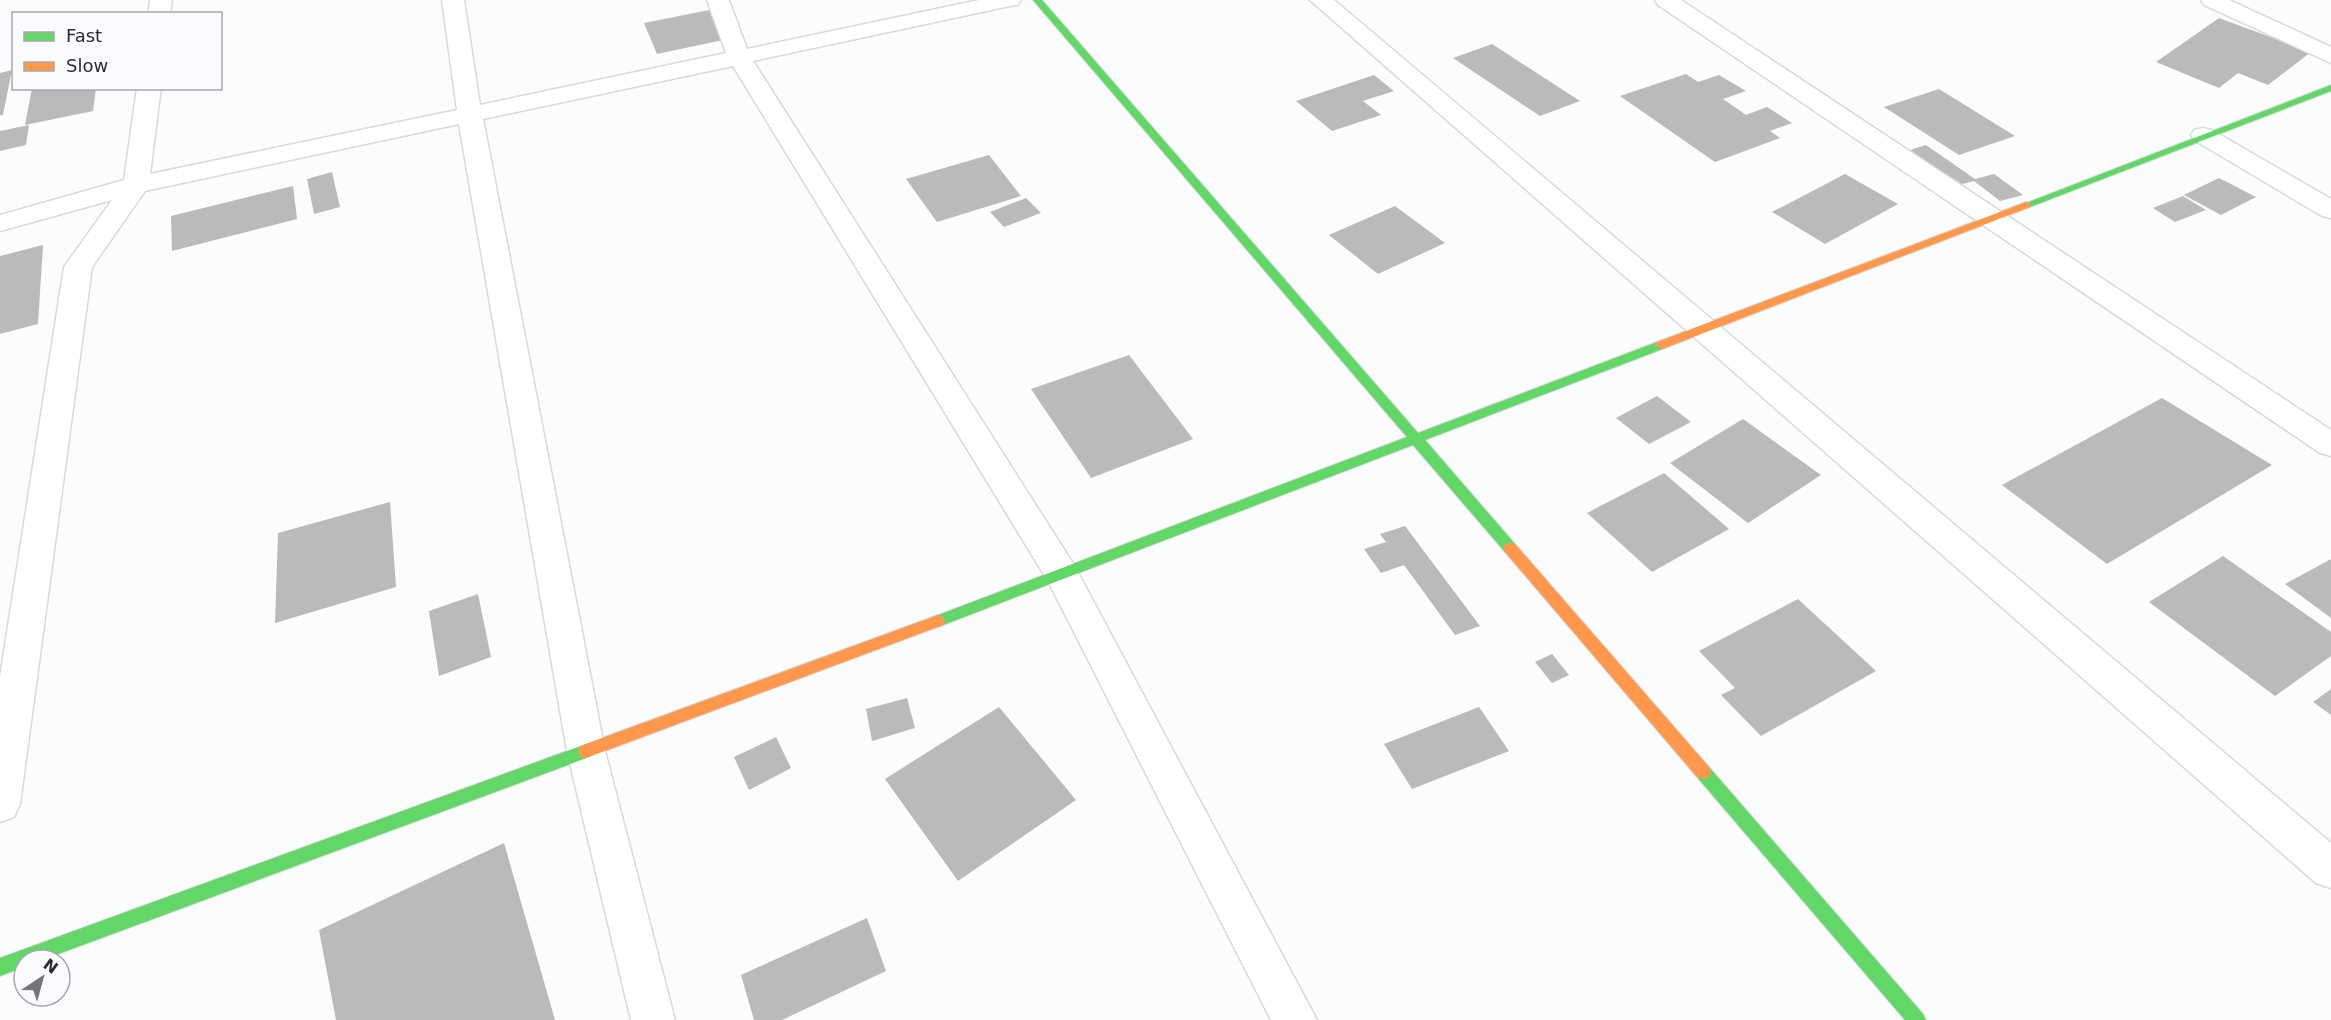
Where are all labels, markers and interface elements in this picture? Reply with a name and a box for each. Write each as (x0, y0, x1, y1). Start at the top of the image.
legend (12, 12, 222, 90)
text: Fast (66, 25, 102, 46)
text: Slow (66, 55, 108, 76)
north arrow (12, 948, 72, 1008)
text: N (40, 955, 62, 978)

